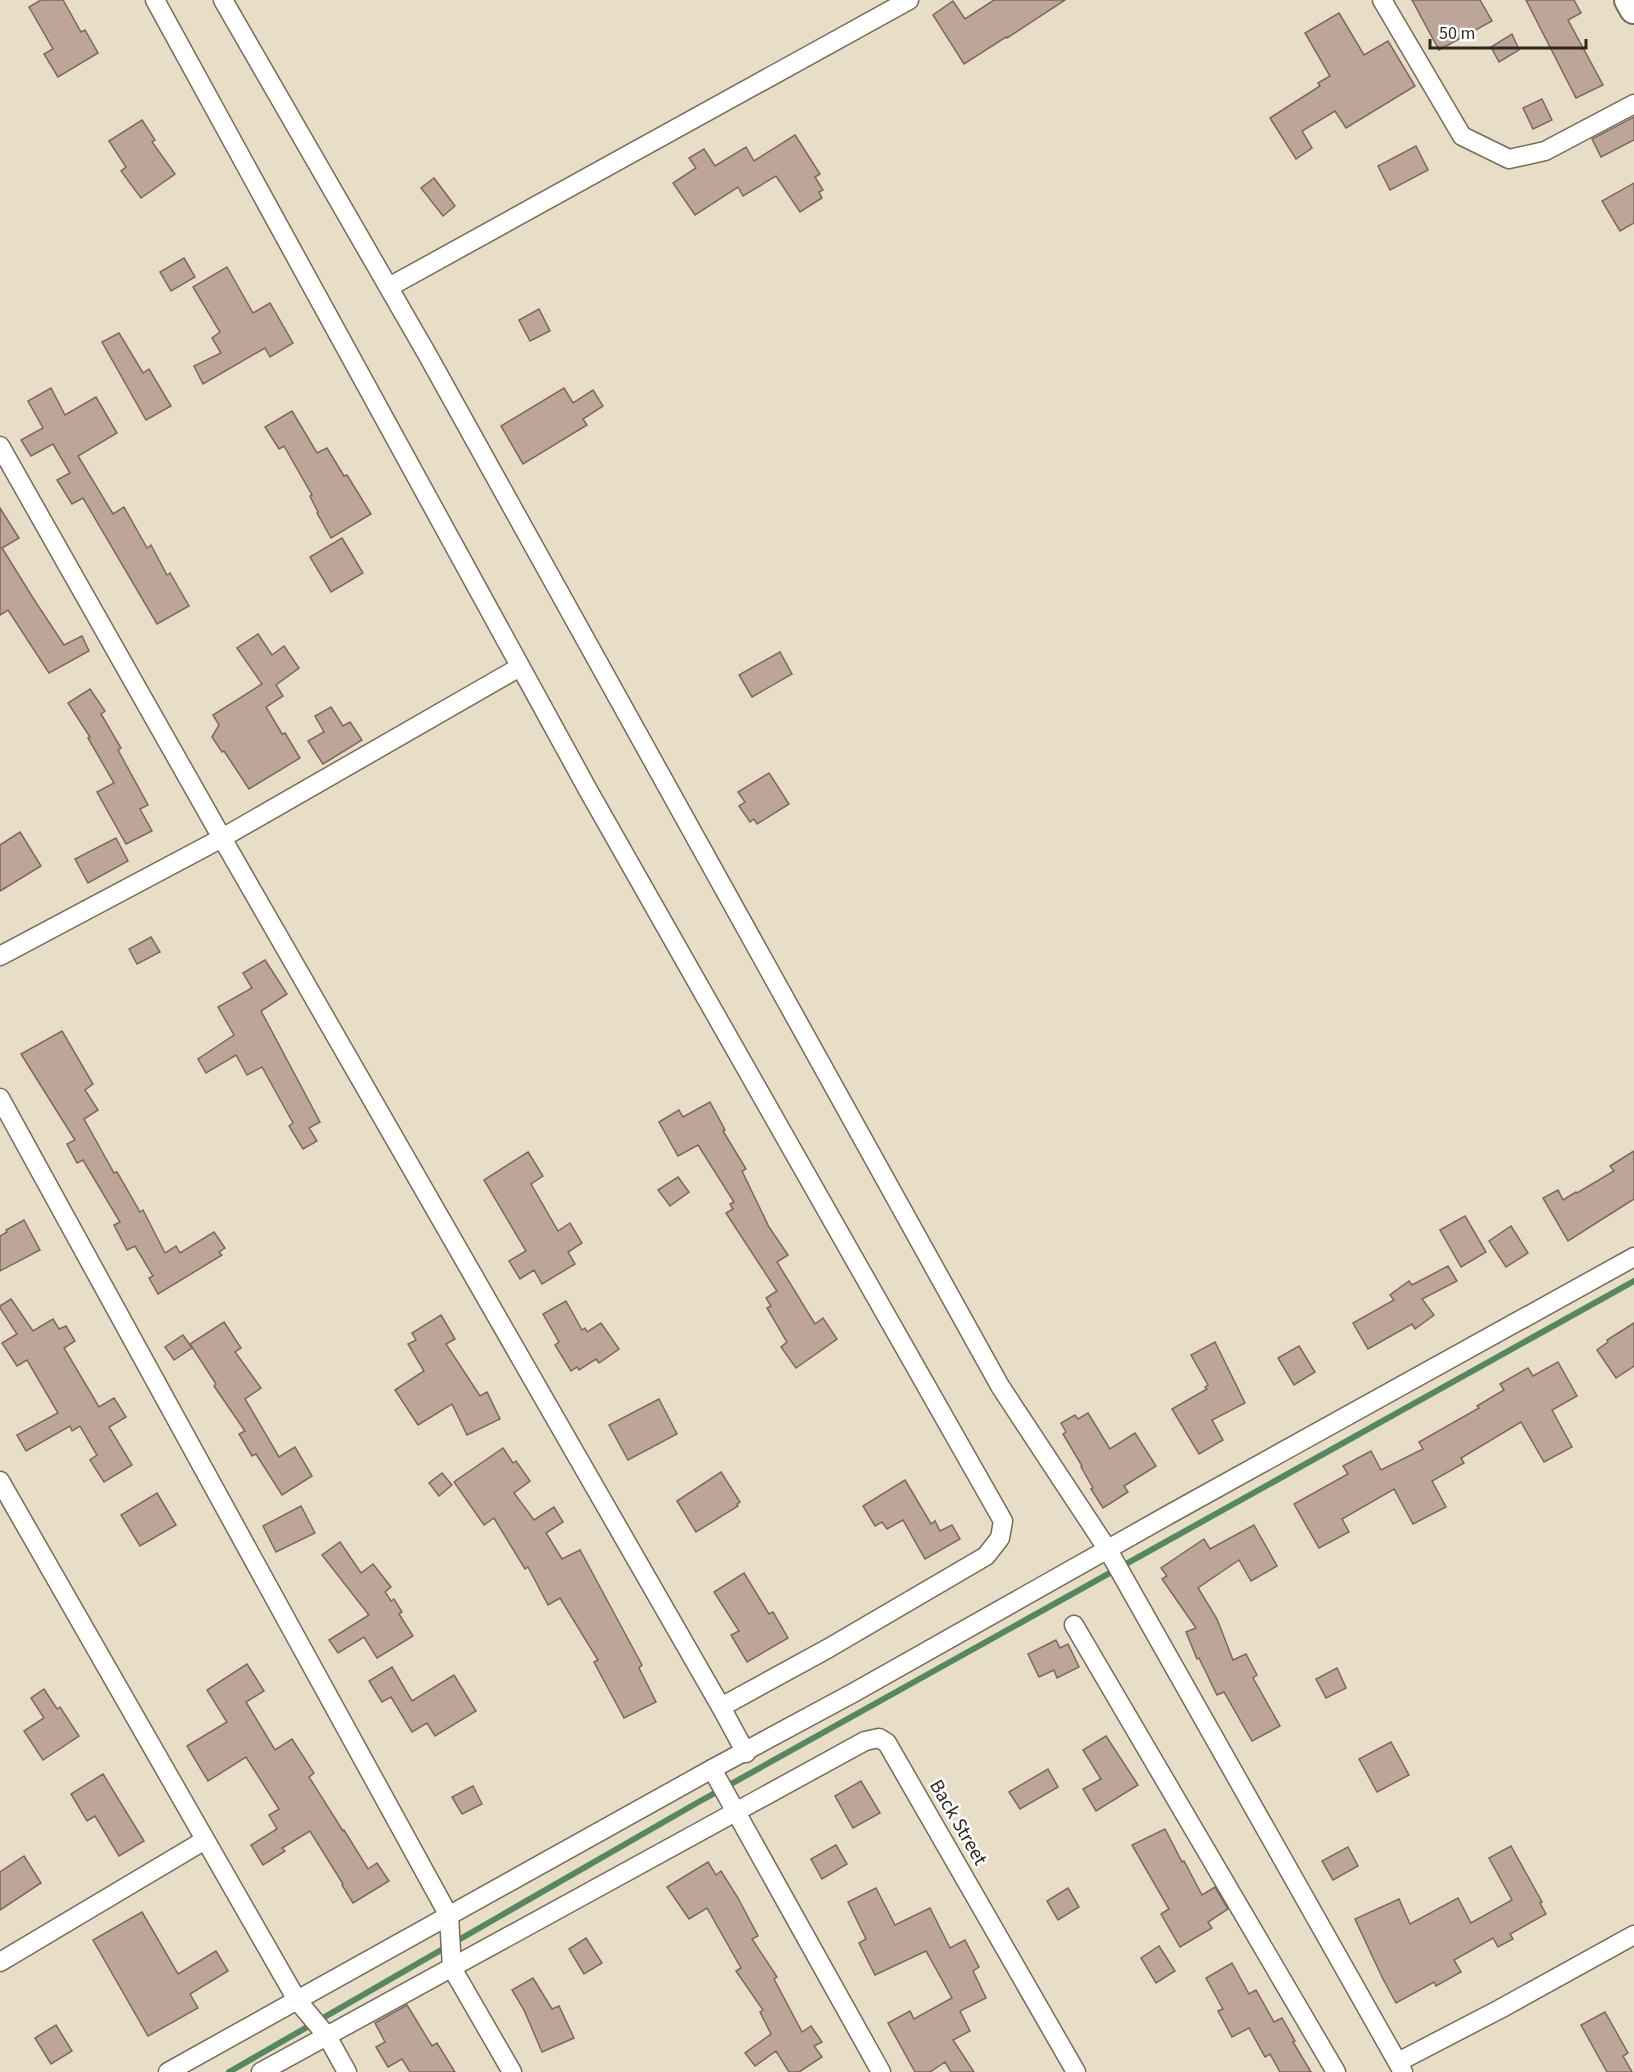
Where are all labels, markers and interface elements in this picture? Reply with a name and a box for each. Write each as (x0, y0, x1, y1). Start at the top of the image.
scale bar (1430, 12, 1586, 50)
text: 50 m (1439, 21, 1475, 46)
street label: Back Street (922, 1774, 994, 1871)

